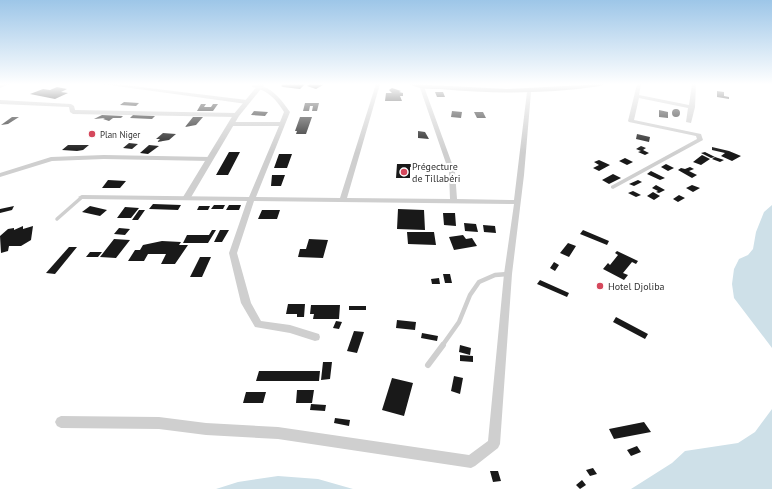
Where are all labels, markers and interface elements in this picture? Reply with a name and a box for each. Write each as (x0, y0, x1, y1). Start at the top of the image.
marker: Plan Niger (87, 129, 97, 139)
place label: Plan Niger (100, 129, 140, 140)
place label: Prégecture de Tillabéri (412, 160, 460, 185)
marker: Prégecture de Tillabéri (399, 167, 409, 177)
place label: Hotel Djoliba (608, 280, 665, 293)
marker: Hotel Djoliba (595, 281, 605, 291)

